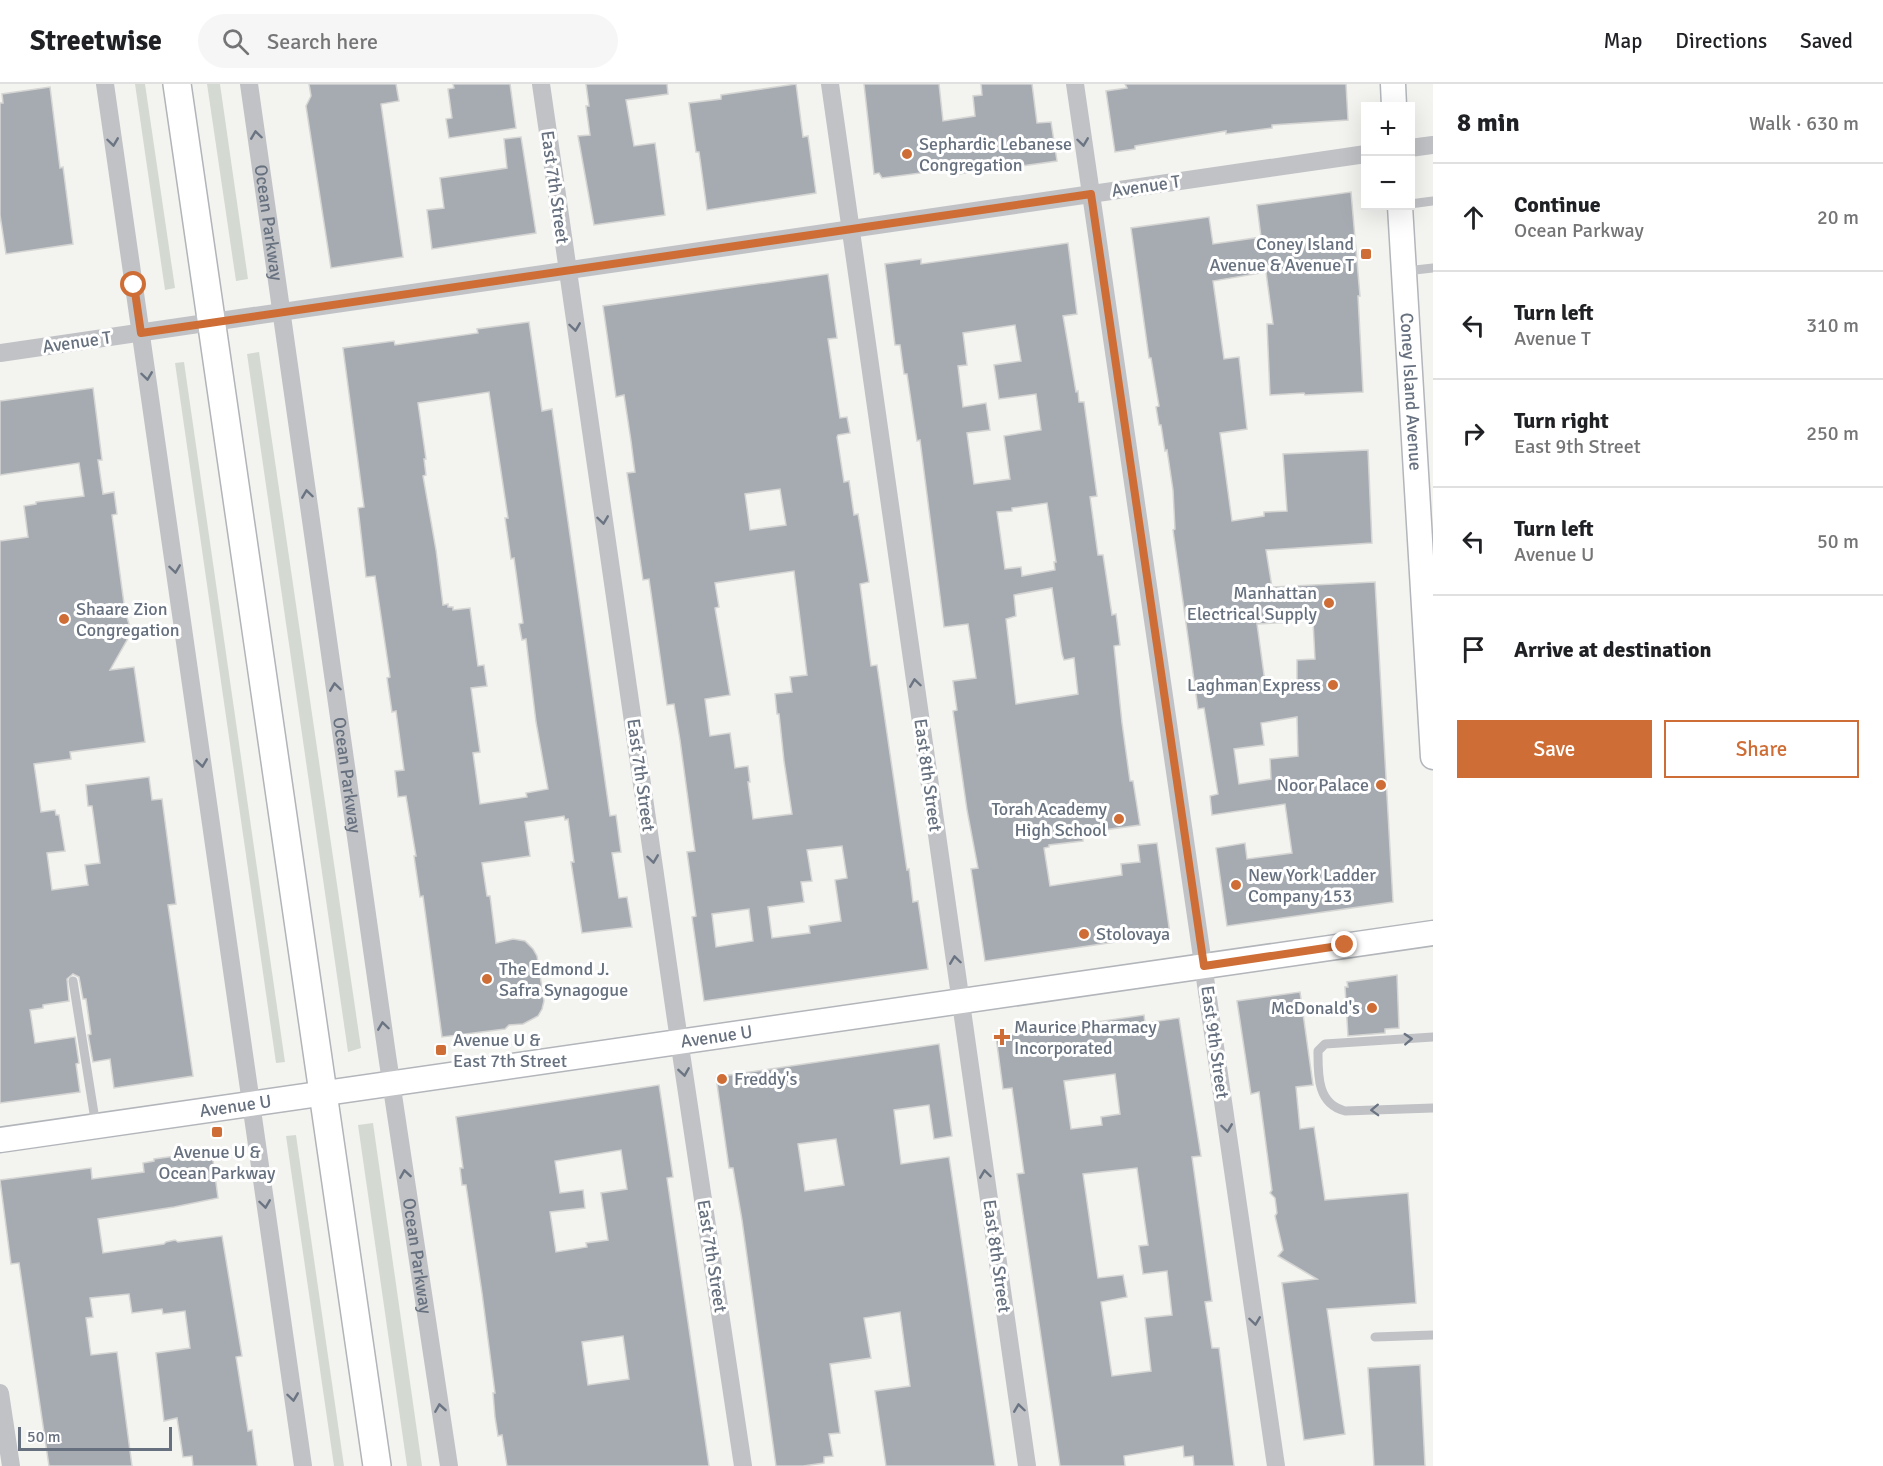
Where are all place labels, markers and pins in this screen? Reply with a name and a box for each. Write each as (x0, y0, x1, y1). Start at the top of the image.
place label: Sephardic Lebanese Congregation (919, 133, 1072, 176)
marker: Sephardic Lebanese Congregation (900, 147, 914, 161)
place label: Coney Island Avenue & Avenue T (1209, 233, 1354, 276)
marker: Coney Island Avenue & Avenue T (1359, 247, 1373, 261)
place label: Manhattan Electrical Supply (1187, 582, 1318, 625)
marker: Manhattan Electrical Supply (1322, 596, 1336, 610)
place label: Shaare Zion Congregation (76, 598, 180, 641)
marker: Shaare Zion Congregation (57, 612, 71, 626)
place label: Laghman Express (1187, 674, 1321, 696)
marker: Laghman Express (1326, 678, 1340, 692)
place label: Noor Palace (1277, 774, 1369, 796)
marker: Noor Palace (1374, 778, 1388, 792)
place label: Torah Academy High School (991, 798, 1108, 841)
marker: Torah Academy High School (1112, 812, 1126, 826)
place label: New York Ladder Company 153 (1248, 864, 1376, 907)
marker: New York Ladder Company 153 (1229, 878, 1243, 892)
place label: Stolovaya (1096, 923, 1170, 945)
marker: Stolovaya (1077, 927, 1091, 941)
place label: The Edmond J. Safra Synagogue (499, 958, 628, 1001)
marker: The Edmond J. Safra Synagogue (480, 972, 494, 986)
place label: McDonald's (1271, 997, 1360, 1019)
marker: McDonald's (1365, 1001, 1379, 1015)
place label: Maurice Pharmacy Incorporated (1014, 1016, 1157, 1059)
place label: Avenue U & East 7th Street (453, 1029, 567, 1072)
marker: Maurice Pharmacy Incorporated (995, 1030, 1009, 1044)
marker: Avenue U & East 7th Street (434, 1043, 448, 1057)
place label: Freddy's (734, 1068, 797, 1090)
marker: Freddy's (715, 1072, 729, 1086)
marker: Avenue U & Ocean Parkway (210, 1125, 224, 1139)
place label: Avenue U & Ocean Parkway (159, 1141, 276, 1184)

